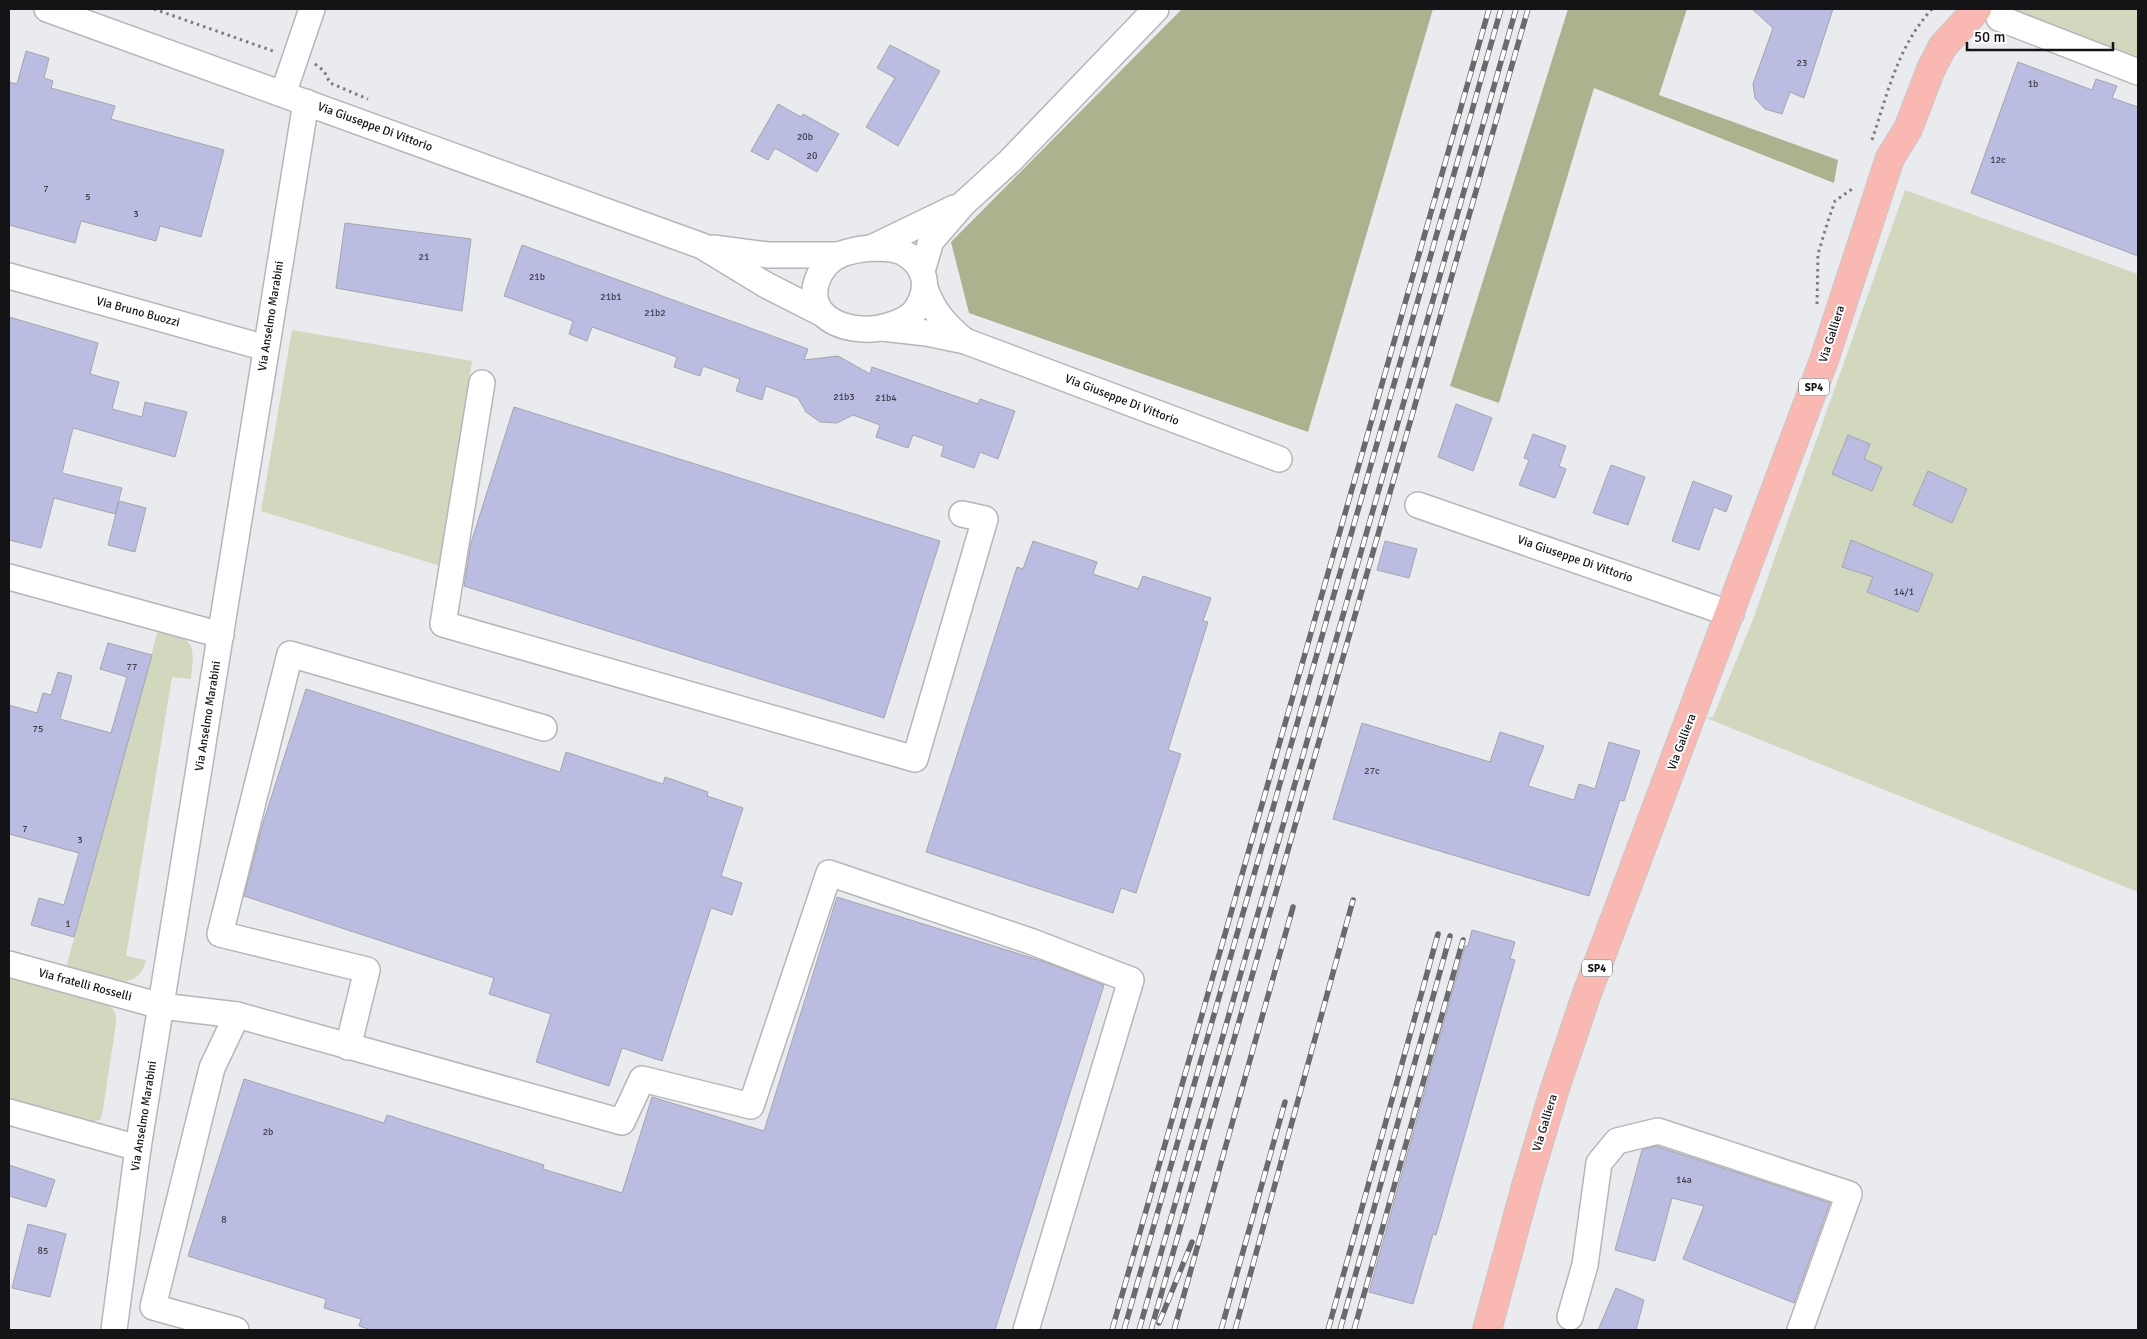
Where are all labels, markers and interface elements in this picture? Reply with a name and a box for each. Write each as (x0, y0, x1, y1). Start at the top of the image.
scale bar (1967, 20, 2113, 52)
text: 50 m (1974, 28, 2005, 46)
house number: 23 (1797, 57, 1807, 69)
house number: 1b (2028, 78, 2038, 90)
street label: Via Giuseppe Di Vittorio (315, 99, 435, 155)
house number: 20b (797, 131, 813, 143)
house number: 20 (807, 150, 817, 162)
house number: 12c (1990, 154, 2006, 166)
house number: 7 (43, 183, 49, 195)
house number: 5 (85, 191, 91, 203)
house number: 3 (133, 208, 139, 220)
house number: 21 (419, 251, 429, 263)
street label: Via Anselmo Marabini (255, 260, 287, 372)
house number: 21b (529, 271, 545, 283)
house number: 21b1 (600, 291, 622, 303)
street label: Via Bruno Buozzi (94, 294, 182, 330)
street label: Via Galliera (1816, 304, 1848, 364)
house number: 21b2 (644, 307, 666, 319)
street label: Via Giuseppe Di Vittorio (1063, 371, 1181, 429)
road number: SP4 (1799, 378, 1829, 396)
house number: 21b3 (833, 391, 855, 403)
house number: 21b4 (875, 392, 897, 404)
street label: Via Giuseppe Di Vittorio (1515, 532, 1635, 586)
house number: 14/1 (1894, 586, 1914, 598)
street label: Via Anselmo Marabini (192, 660, 224, 772)
house number: 77 (127, 661, 137, 673)
street label: Via Galliera (1664, 712, 1700, 772)
house number: 75 (33, 723, 43, 735)
house number: 27c (1364, 765, 1380, 777)
house number: 7 (22, 823, 28, 835)
house number: 3 (77, 834, 83, 846)
house number: 1 (65, 918, 71, 930)
road number: SP4 (1582, 960, 1612, 976)
street label: Via fratelli Rosselli (37, 965, 133, 1005)
street label: Via Anselmo Marabini (128, 1060, 160, 1172)
street label: Via Galliera (1529, 1092, 1561, 1154)
house number: 2b (263, 1126, 273, 1138)
house number: 14a (1676, 1174, 1692, 1186)
house number: 8 (221, 1214, 227, 1226)
house number: 85 (38, 1245, 48, 1257)

